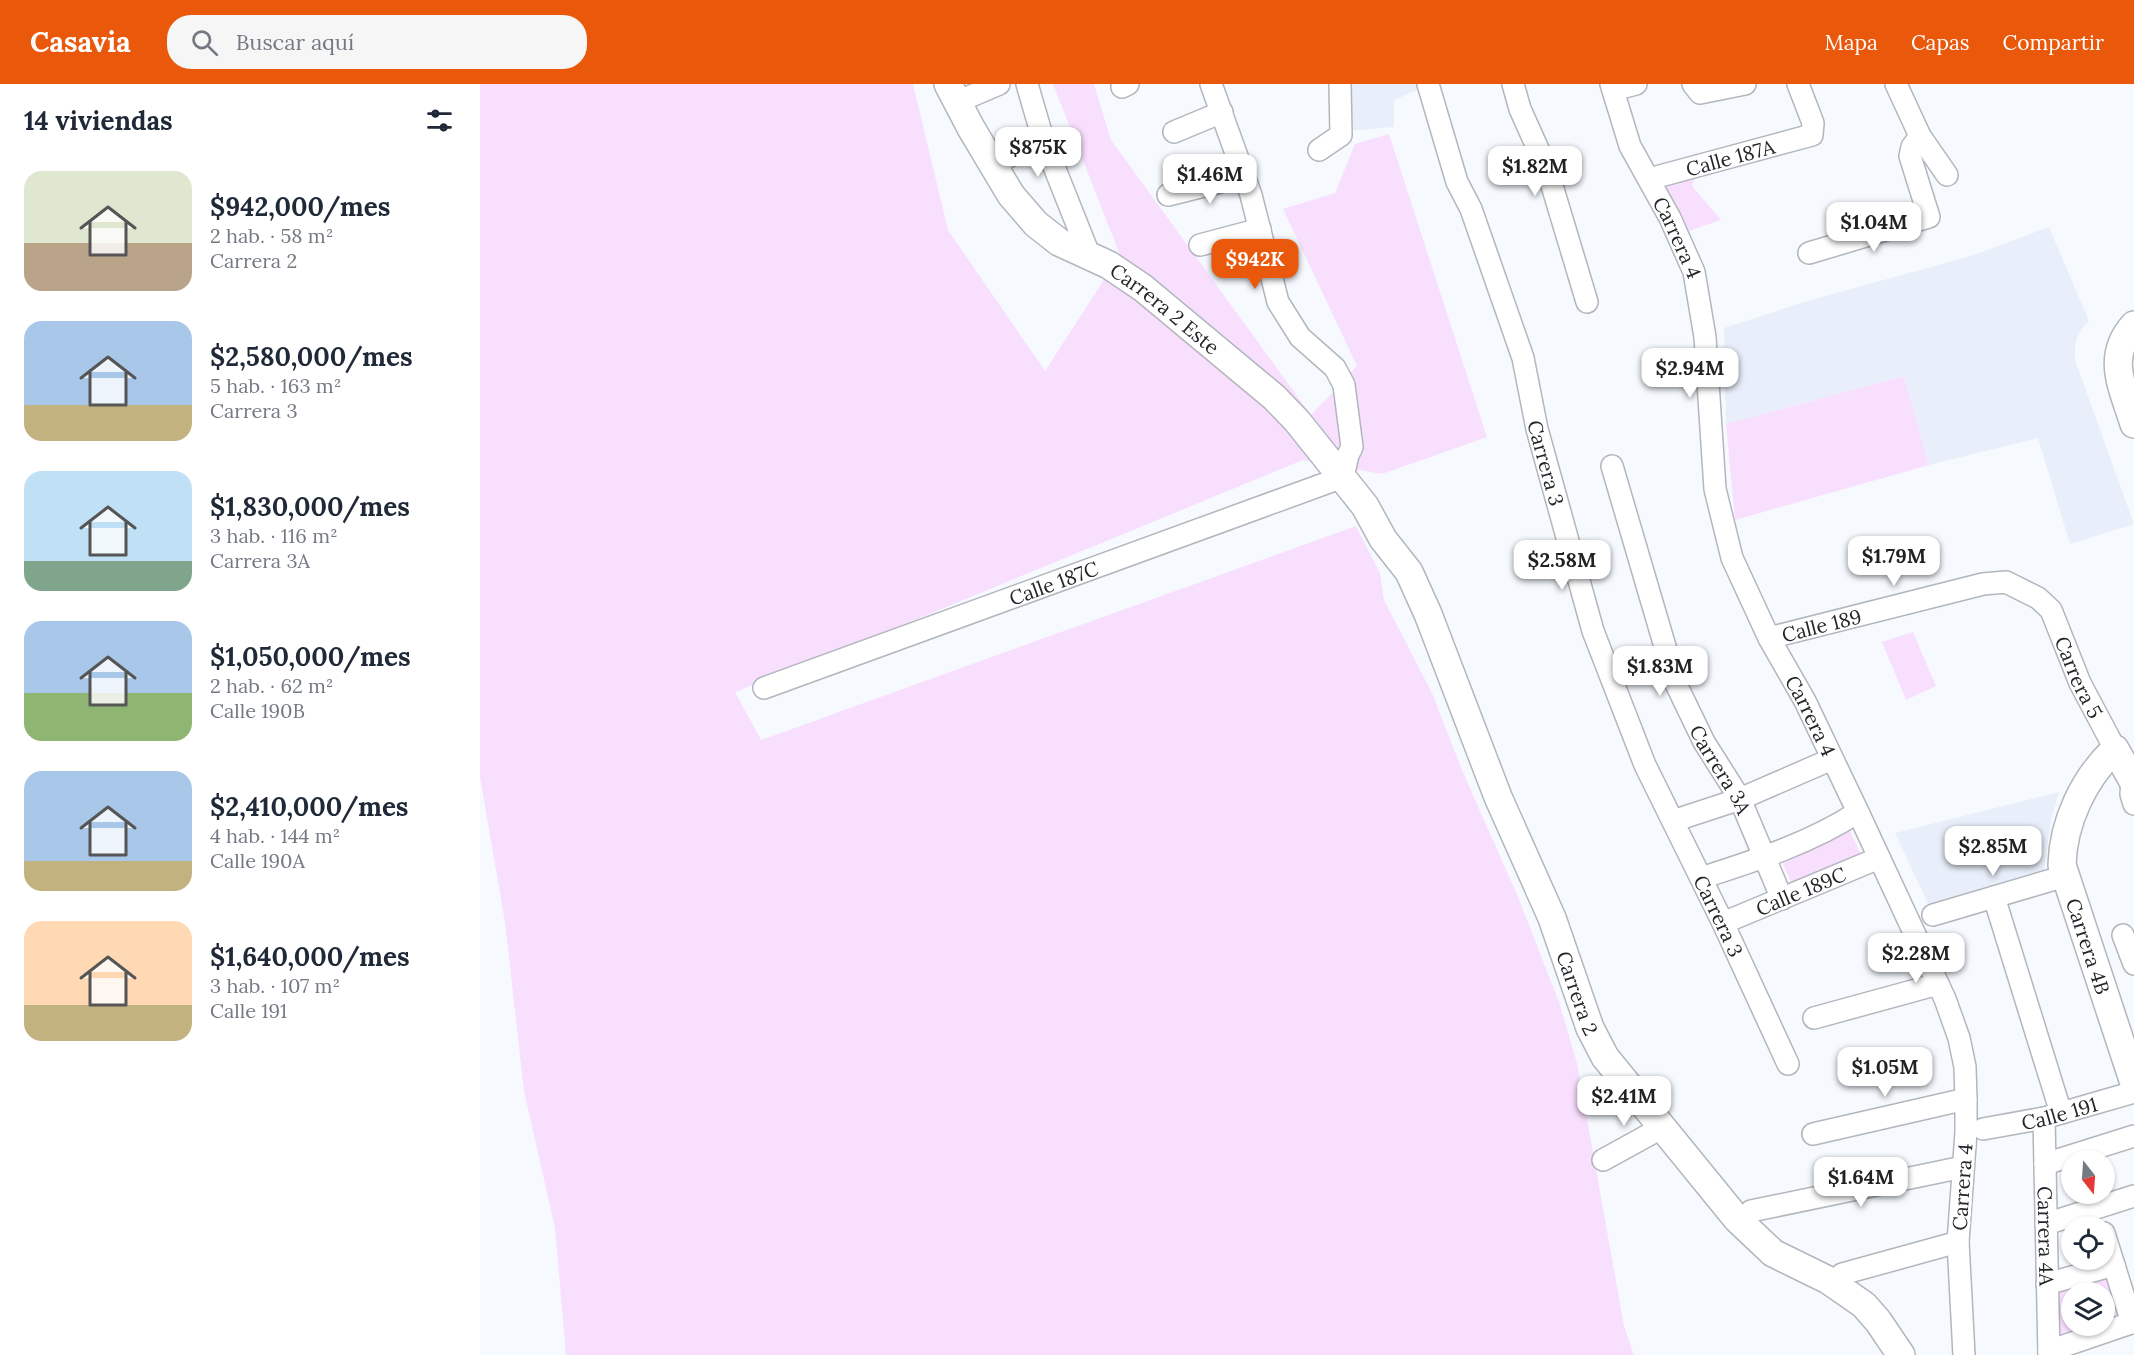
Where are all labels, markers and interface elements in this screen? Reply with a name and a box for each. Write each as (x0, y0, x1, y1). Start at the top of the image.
search box (167, 15, 587, 69)
text: Casavia (30, 24, 131, 60)
icon: search (188, 26, 221, 59)
text: Buscar aquí (236, 28, 354, 56)
text: Mapa (1824, 29, 1878, 56)
text: Capas (1911, 29, 1970, 56)
text: Compartir (2003, 29, 2104, 56)
text: 14 viviendas (24, 104, 173, 137)
icon: filters (423, 104, 456, 137)
pin: $875K (996, 127, 1080, 178)
street label: Calle 187A (1683, 133, 1778, 181)
text: $875K (1009, 134, 1067, 159)
pin: $1.82M (1486, 146, 1584, 197)
text: $1.82M (1502, 153, 1568, 178)
pin: $1.46M (1161, 154, 1259, 205)
text: $1.46M (1177, 161, 1243, 186)
text: $942,000/mes (210, 190, 390, 223)
street label: Carrera 4 (1648, 192, 1708, 282)
icon: home (72, 195, 144, 267)
pin: $1.04M (1825, 202, 1923, 253)
text: $1.04M (1840, 209, 1908, 234)
text: 2 hab. · 58 m² (210, 223, 333, 248)
pin: $942K (1213, 239, 1297, 290)
text: $942K (1225, 246, 1285, 271)
text: Carrera 2 (210, 248, 297, 273)
street label: Carrera 2 Este (1106, 257, 1225, 359)
text: $2,580,000/mes (210, 340, 413, 373)
icon: home (72, 345, 144, 417)
pin: $2.94M (1641, 348, 1739, 399)
text: $2.94M (1656, 355, 1724, 380)
text: 5 hab. · 163 m² (210, 373, 341, 398)
text: Carrera 3 (210, 398, 298, 423)
street label: Carrera 3 (1523, 418, 1570, 508)
text: $1,830,000/mes (210, 490, 410, 523)
icon: home (72, 495, 144, 567)
text: 3 hab. · 116 m² (210, 523, 338, 548)
pin: $1.79M (1845, 536, 1943, 587)
pin: $2.58M (1513, 540, 1611, 591)
text: $1.79M (1862, 543, 1926, 568)
text: $2.58M (1528, 547, 1596, 572)
text: Carrera 3A (210, 548, 310, 573)
street label: Calle 187C (1005, 555, 1101, 610)
street label: Calle 189 (1779, 603, 1864, 647)
street label: Carrera 5 (2050, 632, 2109, 722)
text: $1,050,000/mes (210, 640, 411, 673)
icon: home (72, 645, 144, 717)
pin: $1.83M (1611, 646, 1709, 697)
text: $1.83M (1627, 653, 1693, 678)
street label: Carrera 4 (1780, 670, 1842, 760)
text: 2 hab. · 62 m² (210, 673, 334, 698)
text: Calle 190B (210, 698, 305, 723)
street label: Carrera 3A (1685, 721, 1758, 818)
text: $2,410,000/mes (210, 790, 408, 823)
icon: home (72, 795, 144, 867)
text: 4 hab. · 144 m² (210, 823, 340, 848)
pin: $2.85M (1944, 826, 2042, 877)
text: $2.85M (1959, 833, 2027, 858)
text: Calle 190A (210, 848, 305, 873)
street label: Calle 189C (1752, 861, 1849, 921)
street label: Carrera 3 (1689, 871, 1749, 960)
street label: Carrera 4B (2061, 895, 2116, 997)
pin: $2.28M (1867, 933, 1965, 984)
text: $1,640,000/mes (210, 940, 410, 973)
text: $2.28M (1882, 940, 1950, 965)
icon: home (72, 945, 144, 1017)
street label: Carrera 2 (1552, 947, 1604, 1039)
text: 3 hab. · 107 m² (210, 973, 340, 998)
text: Calle 191 (210, 998, 287, 1023)
pin: $1.05M (1836, 1047, 1934, 1098)
text: $1.05M (1851, 1054, 1919, 1079)
pin: $2.41M (1575, 1076, 1673, 1127)
text: $2.41M (1591, 1083, 1657, 1108)
street label: Calle 191 (2019, 1091, 2100, 1134)
street label: Carrera 4 (1946, 1142, 1978, 1231)
north arrow (2061, 1150, 2115, 1204)
map controls (2061, 1150, 2115, 1336)
pin: $1.64M (1812, 1157, 1910, 1208)
text: $1.64M (1828, 1164, 1894, 1189)
street label: Carrera 4A (2033, 1186, 2060, 1287)
button: locate (2061, 1216, 2115, 1270)
button: layers (2061, 1282, 2115, 1336)

